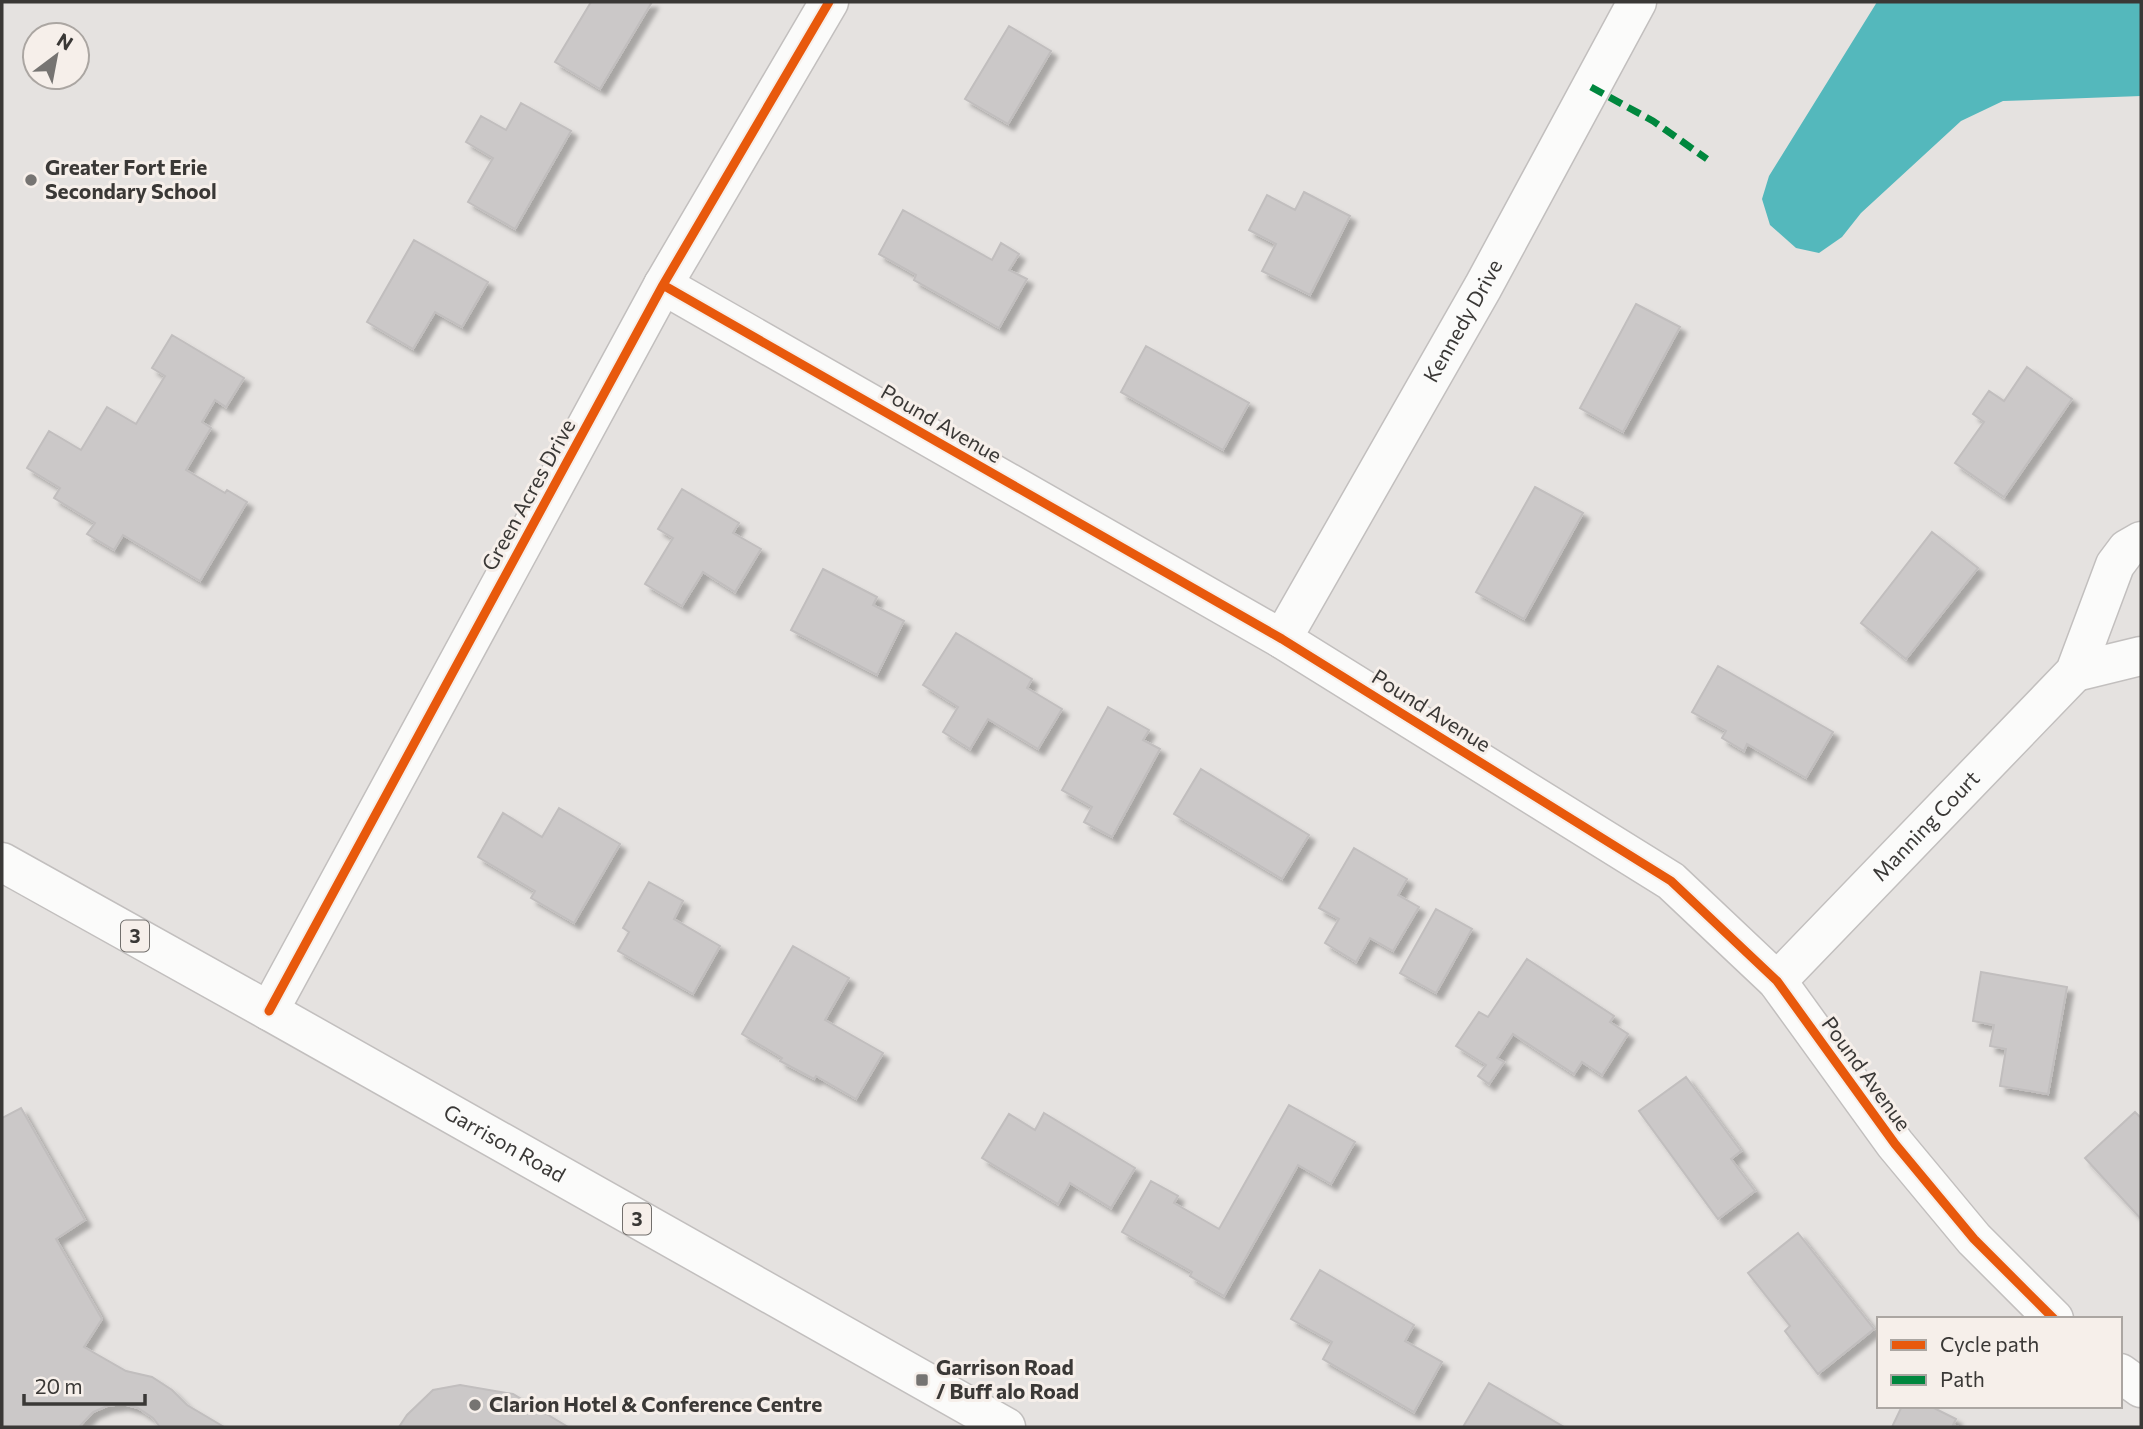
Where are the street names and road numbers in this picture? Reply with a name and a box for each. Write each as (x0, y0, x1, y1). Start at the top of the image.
street label: Kennedy Drive (1417, 255, 1507, 386)
street label: Pound Avenue (877, 378, 1007, 467)
street label: Green Acres Drive (476, 414, 580, 574)
street label: Pound Avenue (1368, 663, 1496, 756)
street label: Manning Court (1866, 765, 1984, 886)
road number: 3 (121, 920, 149, 952)
street label: Pound Avenue (1817, 1011, 1917, 1135)
street label: Garrison Road (440, 1098, 570, 1187)
road number: 3 (623, 1204, 651, 1234)

